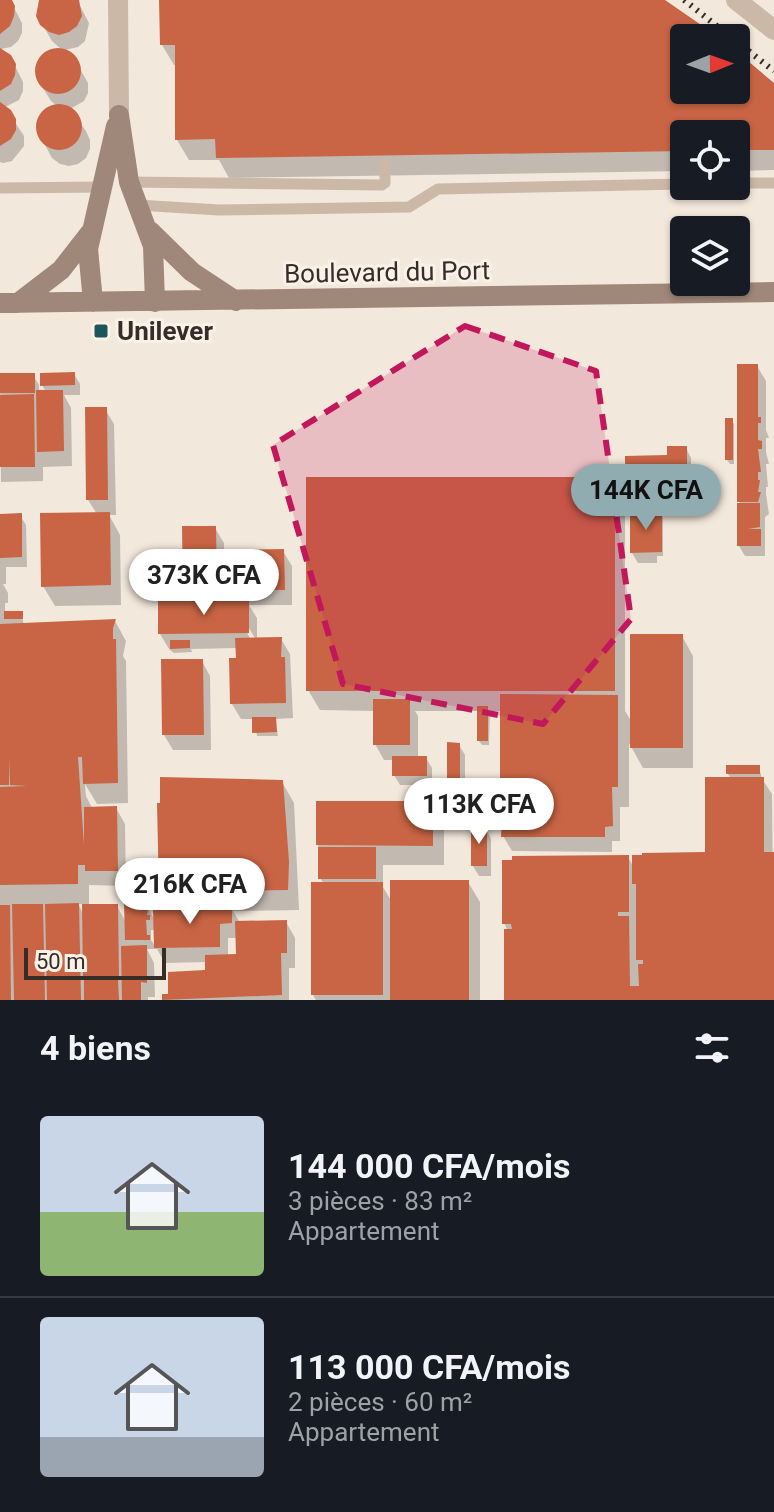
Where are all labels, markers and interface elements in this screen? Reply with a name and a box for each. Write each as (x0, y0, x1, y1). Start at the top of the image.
north arrow (670, 24, 750, 104)
map controls (670, 24, 750, 296)
button: locate (670, 120, 750, 200)
button: layers (670, 216, 750, 296)
street label: Boulevard du Port (284, 255, 490, 289)
place label: Unilever (117, 316, 213, 346)
marker: Unilever (92, 322, 110, 340)
pin: 144K CFA (563, 464, 729, 532)
text: 144K CFA (589, 475, 703, 505)
pin: 373K CFA (121, 549, 287, 617)
text: 373K CFA (147, 560, 261, 590)
pin: 113K CFA (396, 778, 562, 846)
text: 113K CFA (422, 789, 536, 819)
pin: 216K CFA (107, 858, 273, 926)
text: 216K CFA (133, 869, 247, 899)
scale bar (24, 944, 166, 980)
text: 50 m (36, 949, 85, 974)
icon: filters (690, 1026, 734, 1070)
text: 4 biens (40, 1028, 151, 1068)
text: 144 000 CFA/mois (288, 1146, 570, 1186)
icon: home (104, 1148, 200, 1244)
text: 3 pièces · 83 m² (288, 1186, 472, 1216)
text: Appartement (288, 1216, 440, 1246)
text: 113 000 CFA/mois (288, 1347, 570, 1387)
icon: home (104, 1349, 200, 1445)
text: 2 pièces · 60 m² (288, 1387, 472, 1417)
text: Appartement (288, 1417, 440, 1447)

